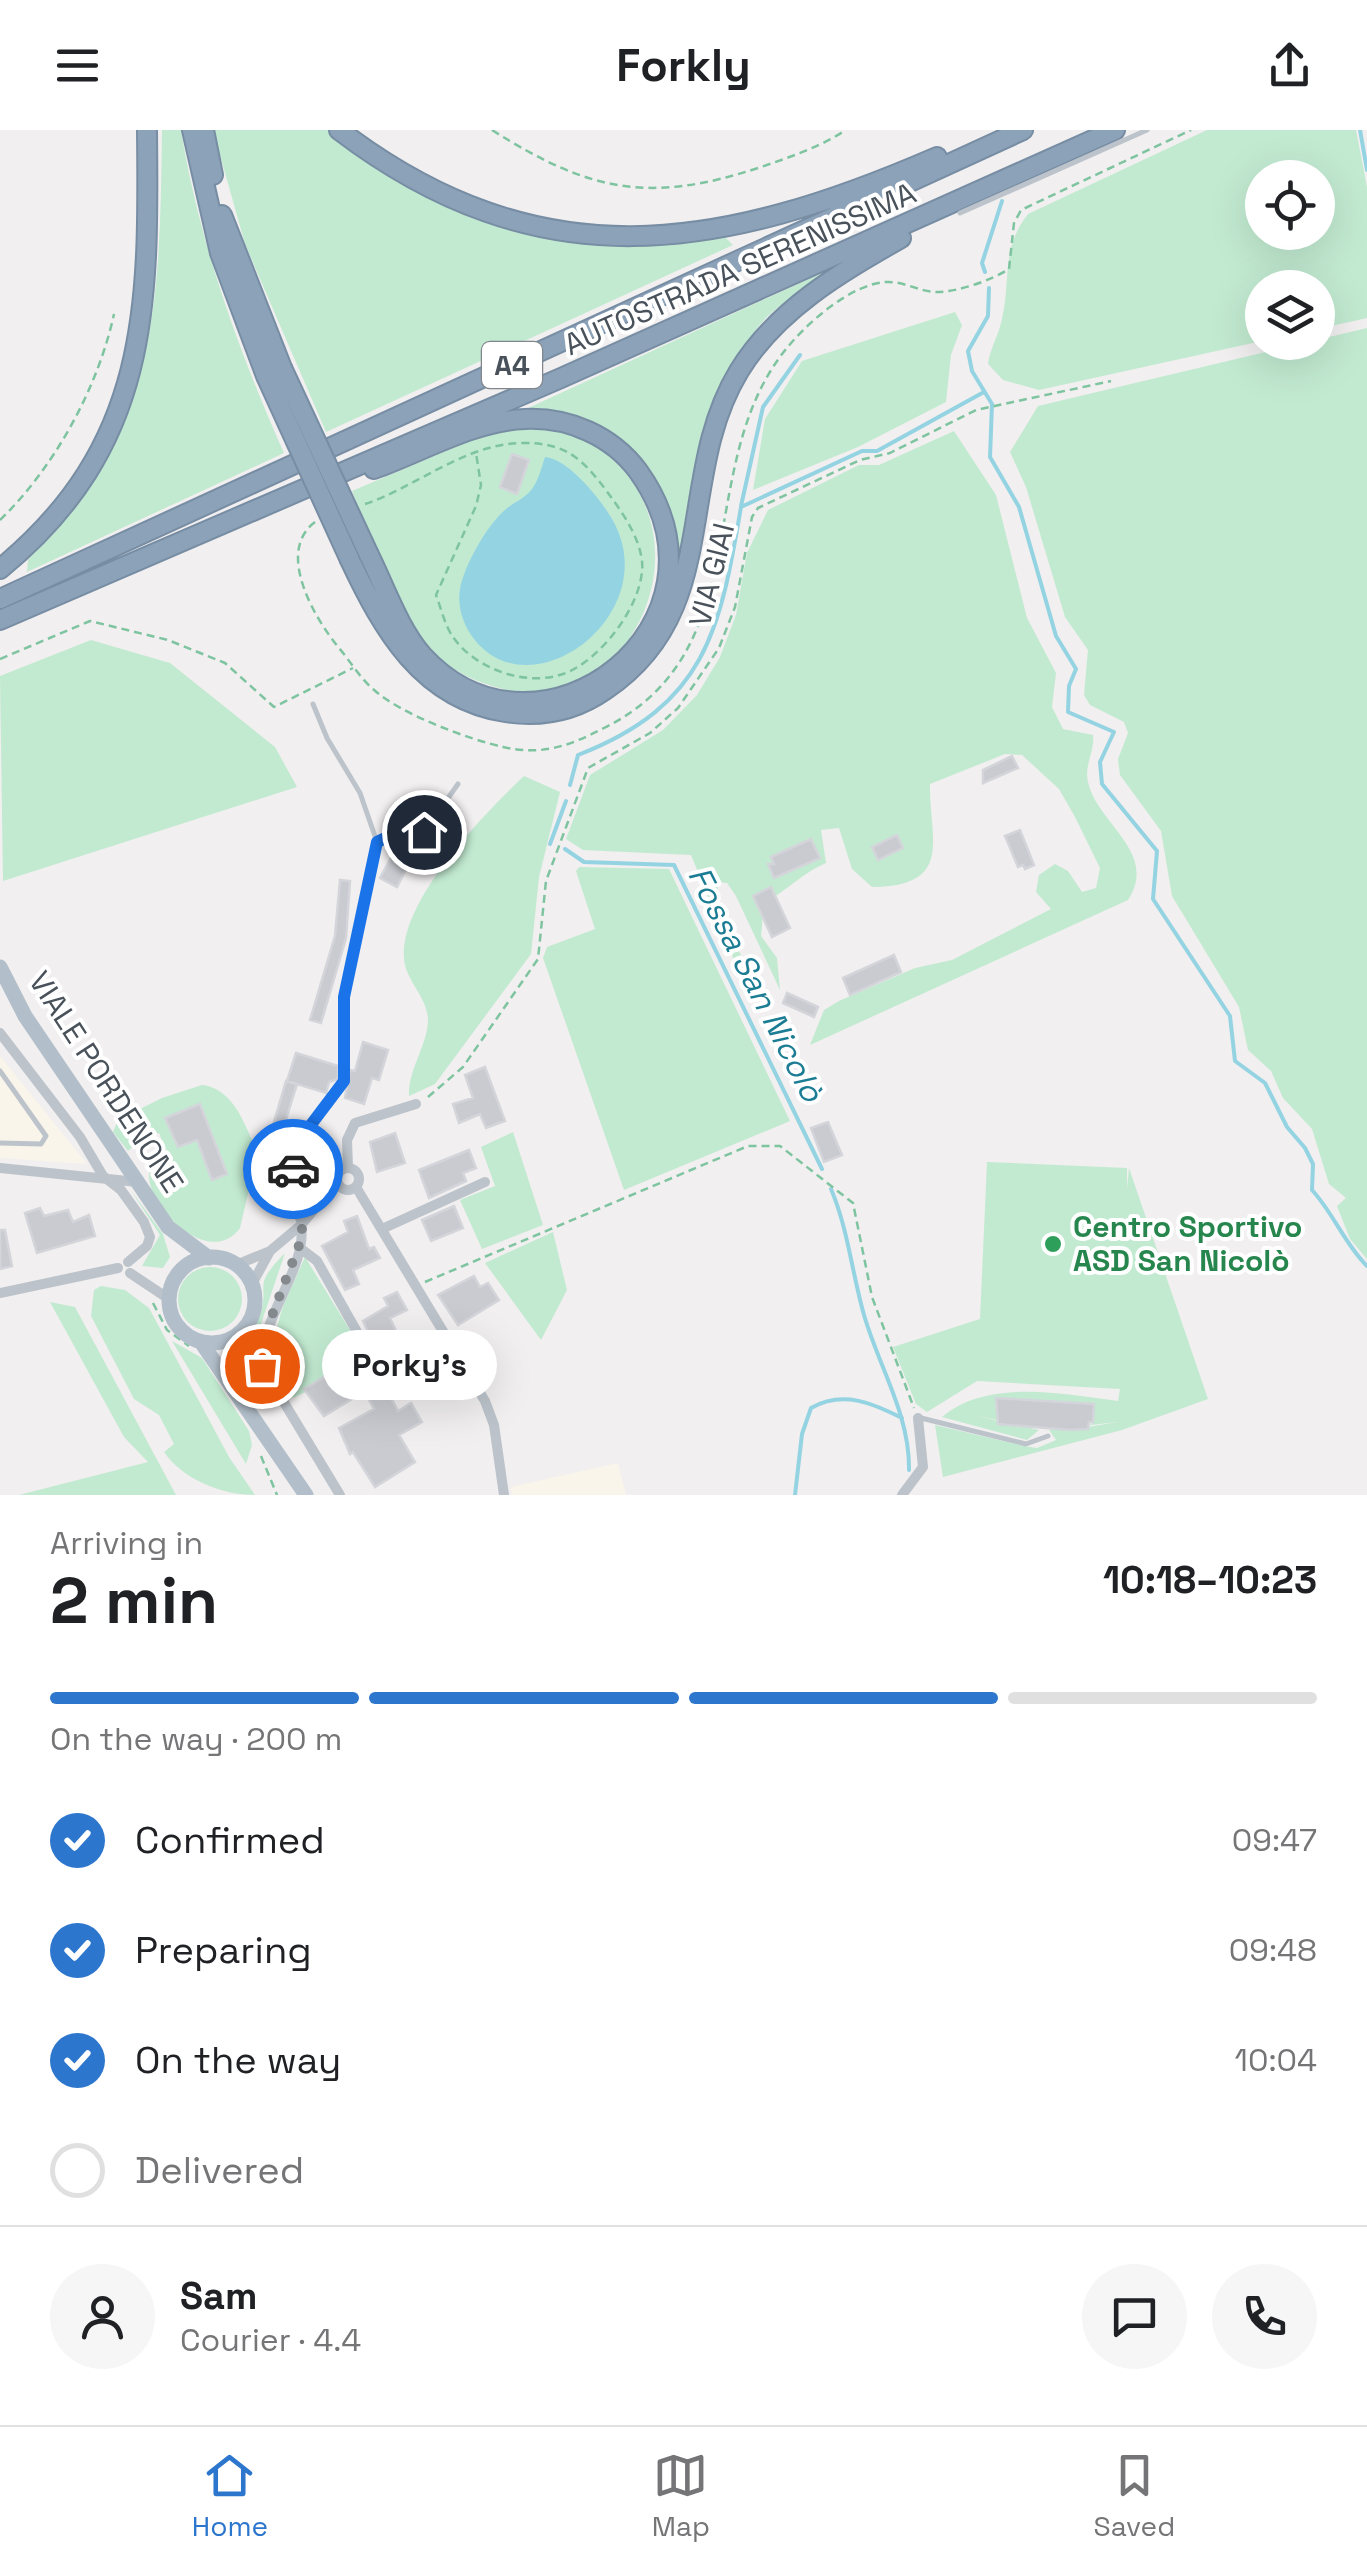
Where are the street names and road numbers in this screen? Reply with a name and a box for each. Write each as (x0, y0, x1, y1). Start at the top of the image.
street label: AUTOSTRADA SERENISSIMA (558, 173, 922, 364)
road number: A4 (482, 342, 542, 388)
street label: VIA GIAI (680, 519, 743, 631)
street label: VIALE PORDENONE (20, 964, 193, 1200)

